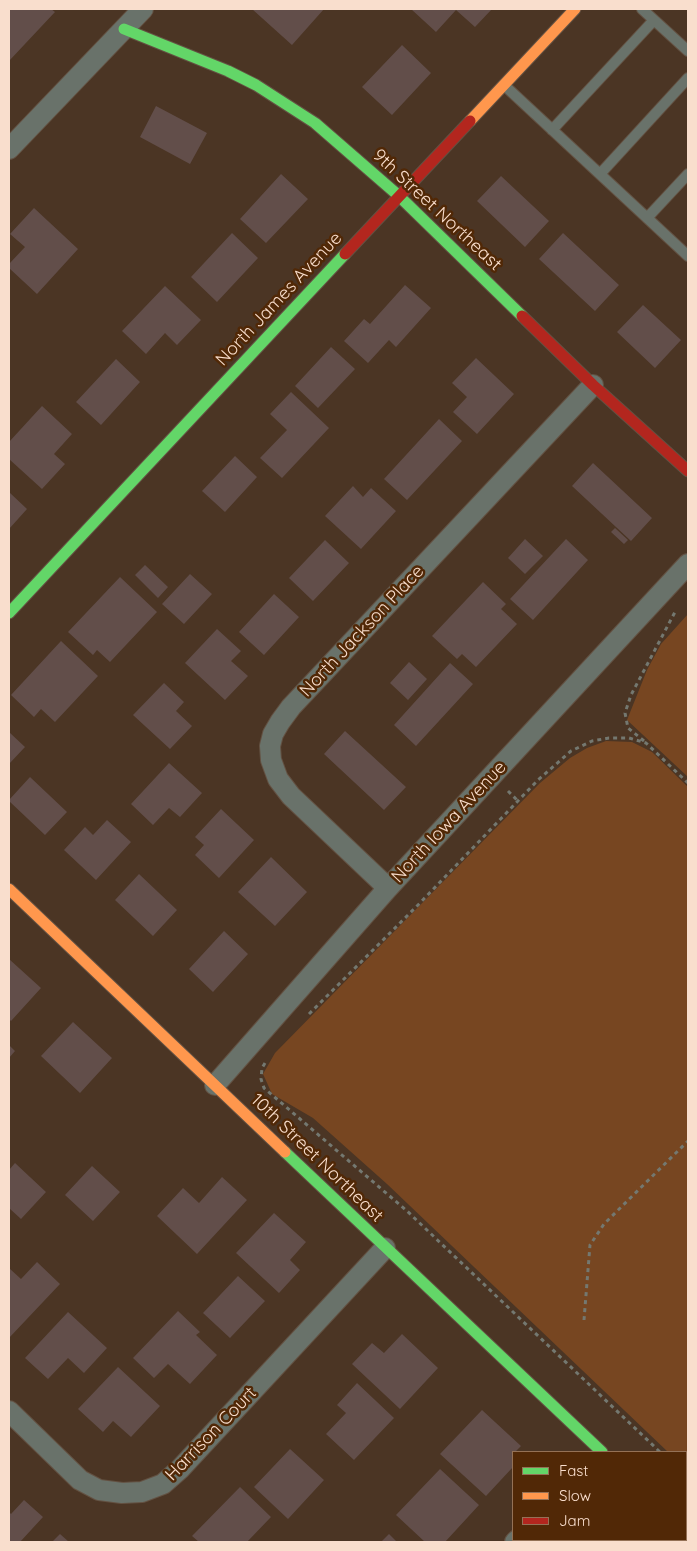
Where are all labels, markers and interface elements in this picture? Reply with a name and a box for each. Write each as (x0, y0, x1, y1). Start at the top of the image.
street label: 9th Street Northeast (368, 145, 506, 275)
street label: North James Avenue (211, 228, 347, 370)
street label: North Jackson Place (295, 561, 429, 701)
street label: North Iowa Avenue (387, 757, 511, 887)
street label: 10th Street Northeast (246, 1089, 388, 1227)
street label: Harrison Court (161, 1383, 261, 1485)
legend (512, 1451, 687, 1541)
text: Fast (559, 1461, 588, 1480)
text: Slow (559, 1486, 591, 1505)
text: Jam (559, 1511, 590, 1530)

